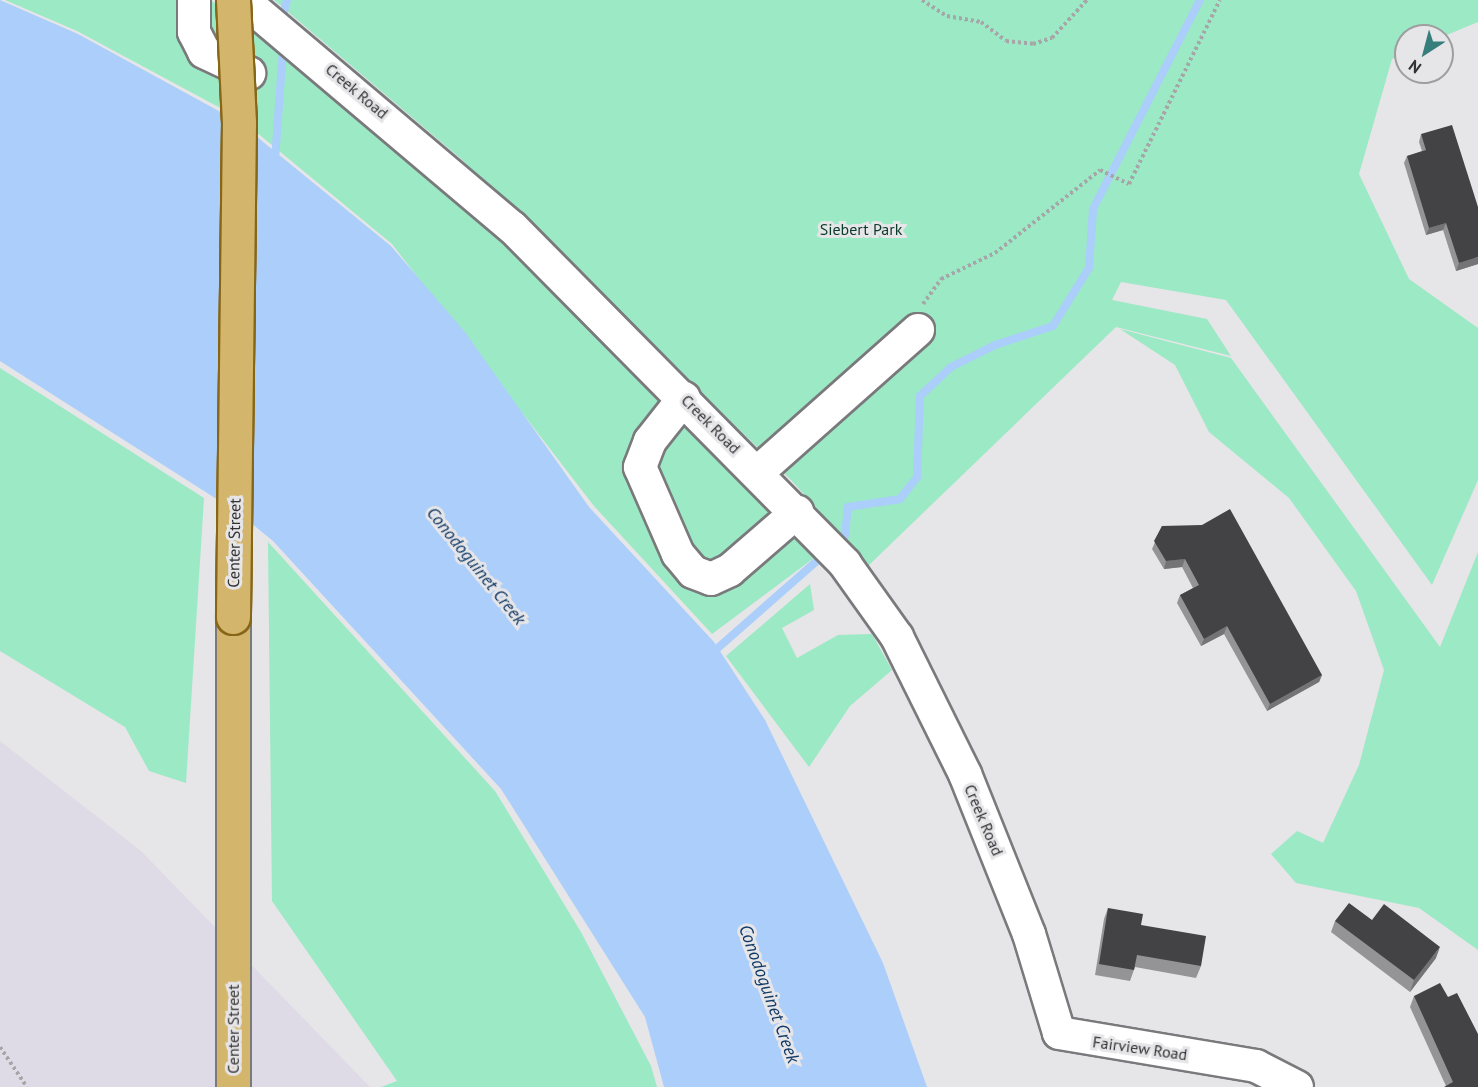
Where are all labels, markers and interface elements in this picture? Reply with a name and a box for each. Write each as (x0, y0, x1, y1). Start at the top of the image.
north arrow (1394, 24, 1454, 84)
text: N (1404, 56, 1425, 78)
street label: Creek Road (322, 59, 392, 123)
park label: Siebert Park (820, 219, 902, 239)
street label: Creek Road (677, 390, 745, 458)
street label: Center Street (224, 498, 244, 588)
water label: Conodoguinet Creek (422, 503, 530, 629)
street label: Creek Road (960, 781, 1008, 859)
water label: Conodoguinet Creek (734, 922, 804, 1066)
street label: Center Street (223, 984, 243, 1074)
street label: Fairview Road (1091, 1032, 1189, 1064)

